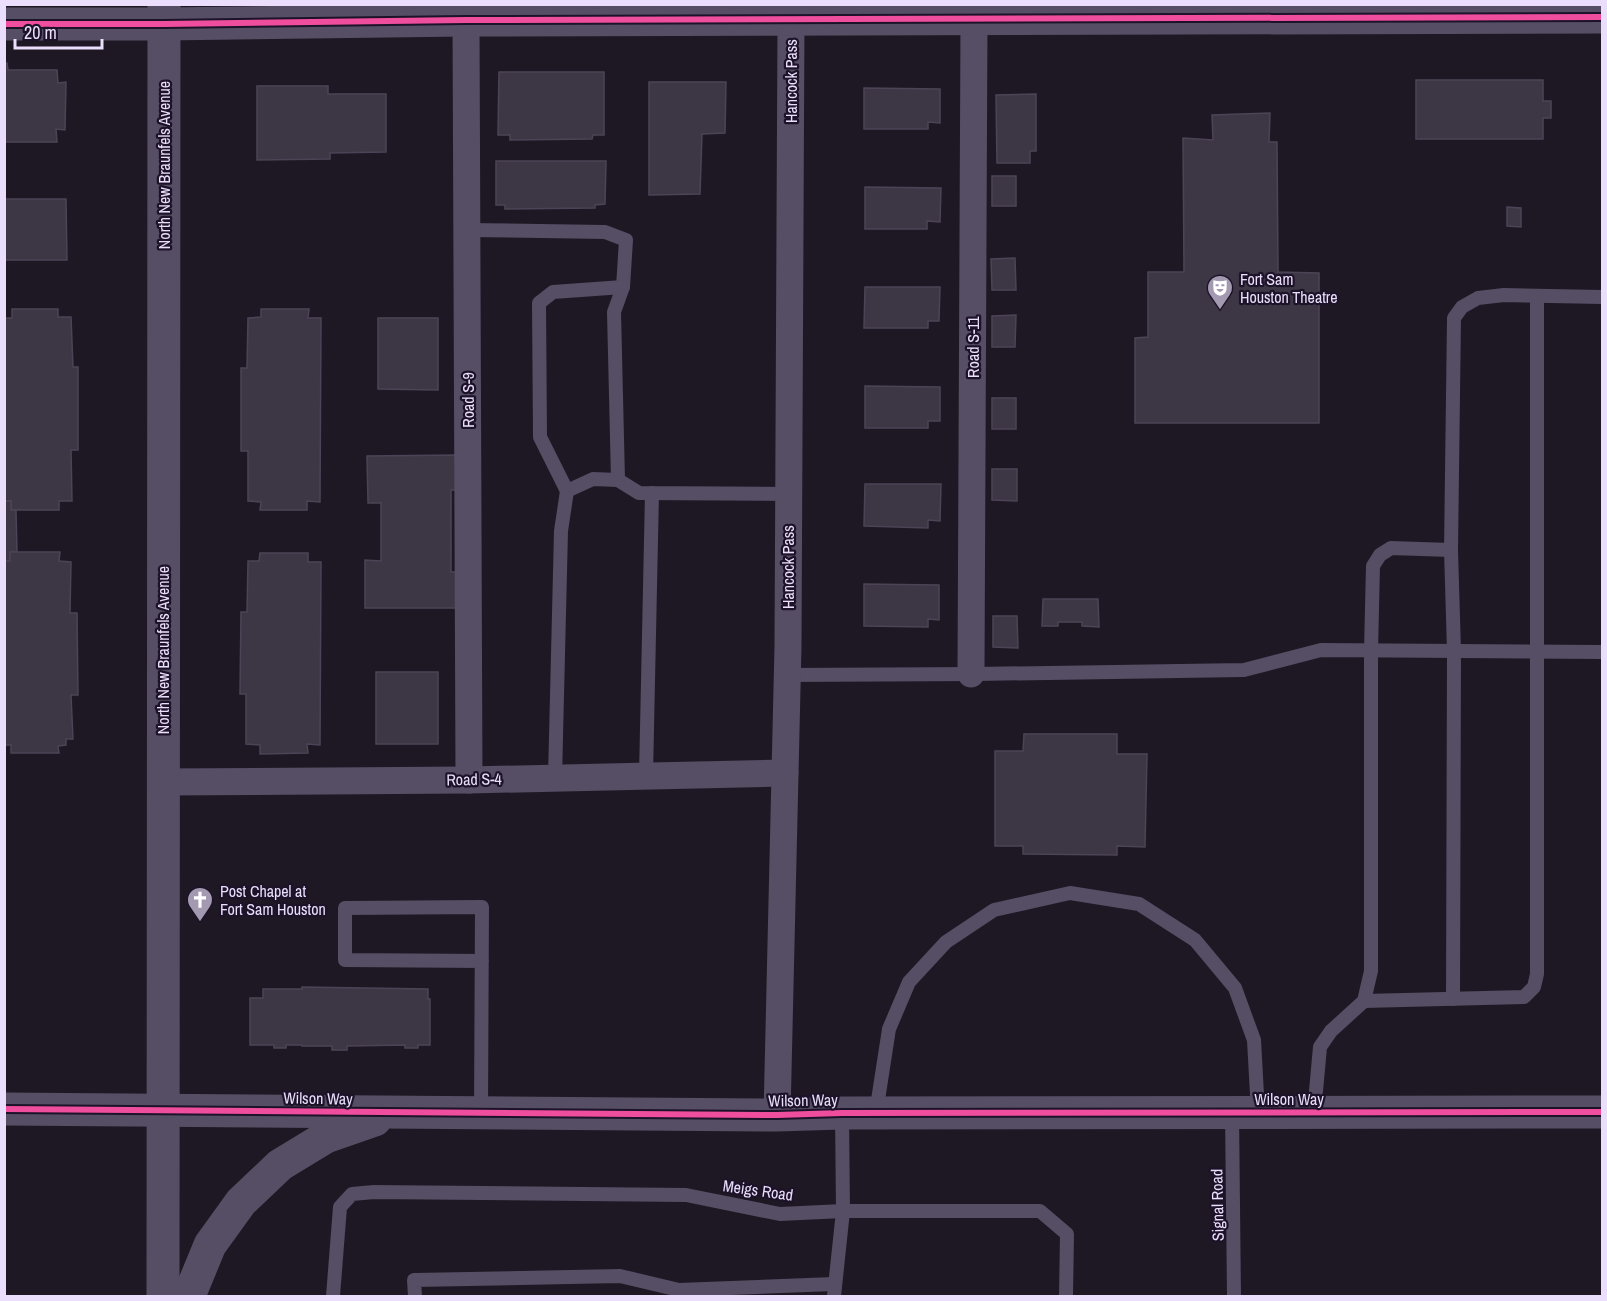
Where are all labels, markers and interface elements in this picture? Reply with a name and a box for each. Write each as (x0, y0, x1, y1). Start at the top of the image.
scale bar (15, 12, 102, 50)
text: 20 m (24, 20, 57, 45)
street label: Hancock Pass (780, 39, 802, 123)
street label: North New Braunfels Avenue (153, 81, 175, 249)
place label: Fort Sam Houston Theatre (1240, 268, 1338, 308)
theatre icon: Fort Sam Houston Theatre (1205, 273, 1235, 311)
street label: Road S-11 (962, 315, 984, 378)
street label: Road S-9 (457, 372, 479, 428)
street label: Hancock Pass (777, 525, 799, 609)
street label: North New Braunfels Avenue (152, 566, 174, 734)
street label: Road S-4 (446, 768, 502, 790)
place label: Post Chapel at Fort Sam Houston (220, 880, 326, 920)
church icon: Post Chapel at Fort Sam Houston (185, 885, 215, 923)
street label: Wilson Way (283, 1086, 353, 1110)
street label: Wilson Way (768, 1088, 838, 1112)
street label: Wilson Way (1254, 1088, 1324, 1110)
street label: Signal Road (1205, 1169, 1229, 1241)
street label: Meigs Road (721, 1174, 795, 1206)

